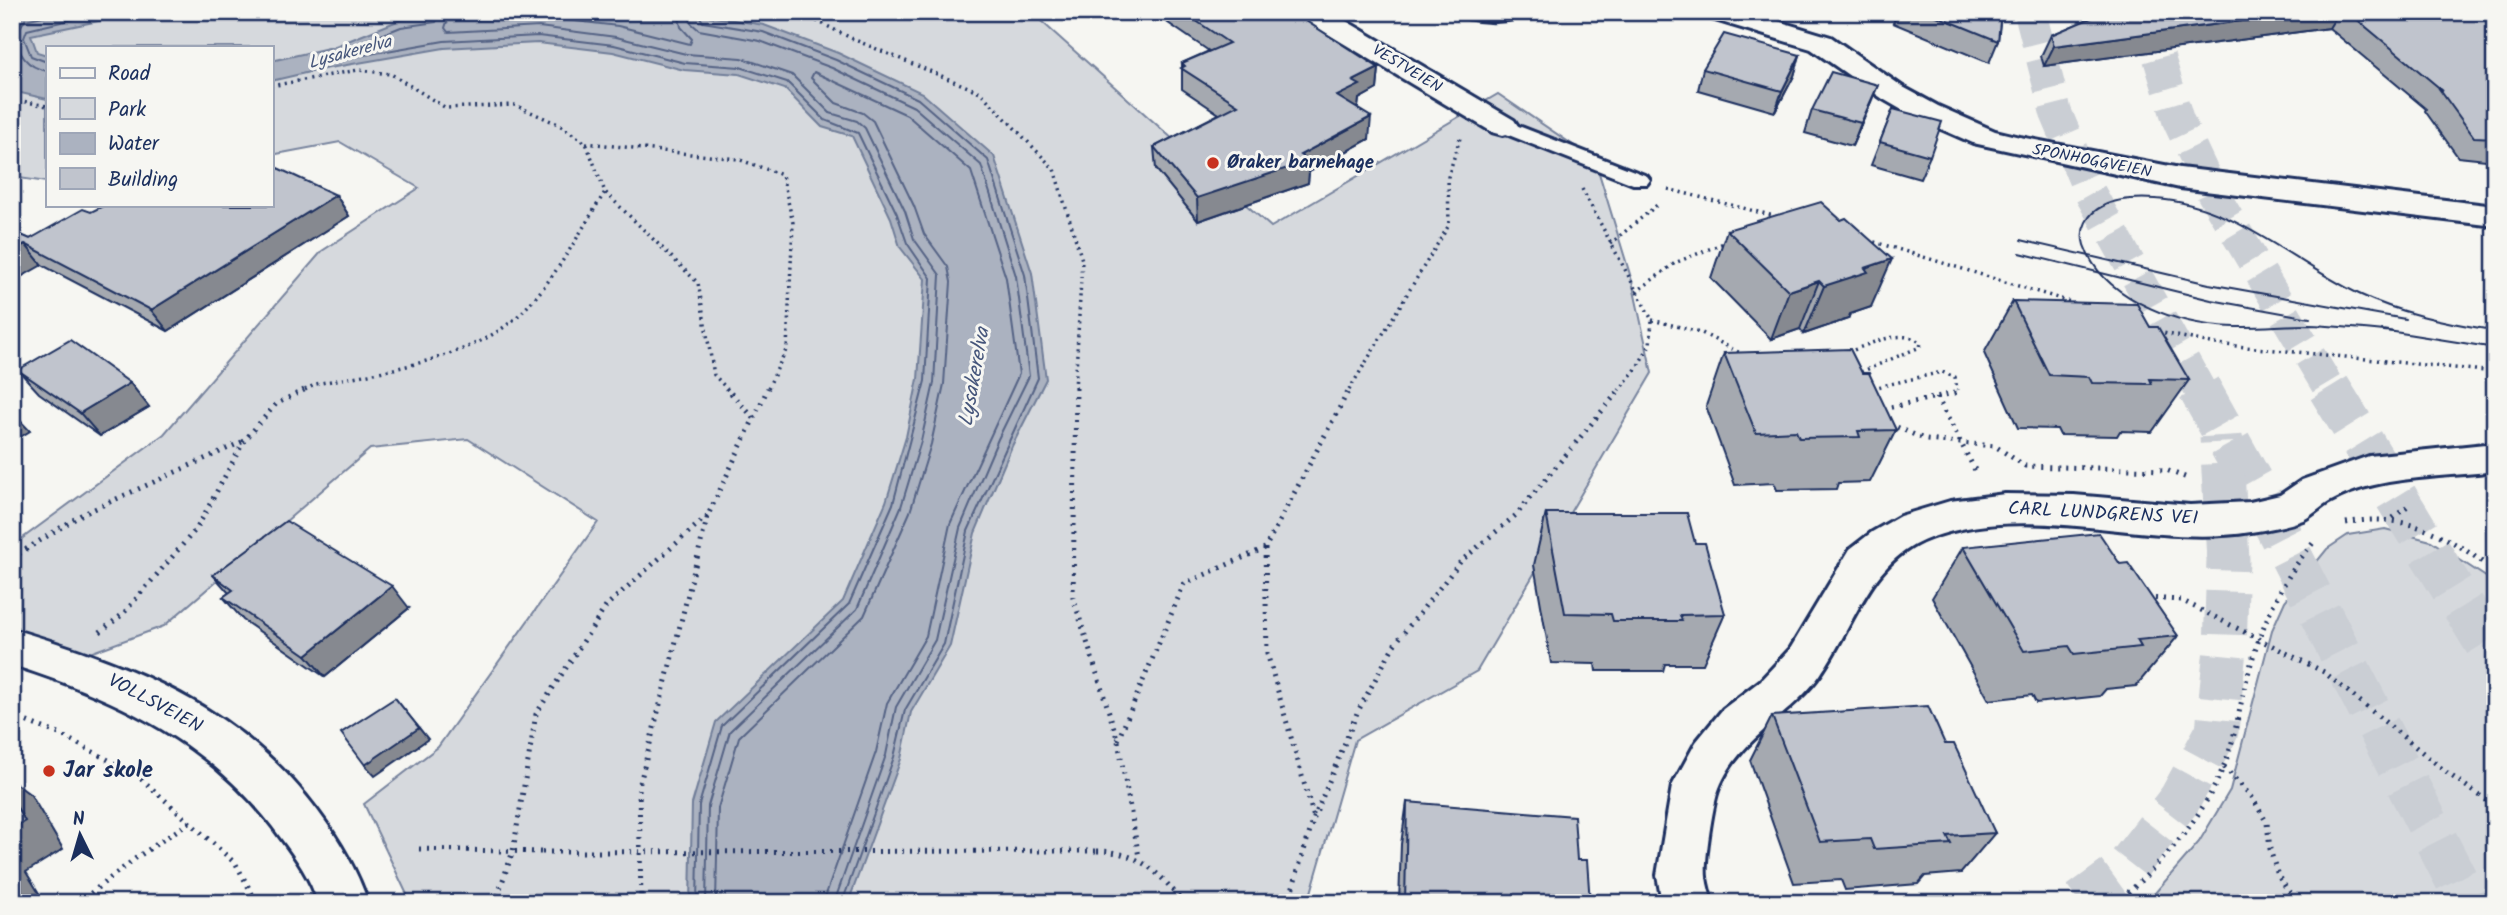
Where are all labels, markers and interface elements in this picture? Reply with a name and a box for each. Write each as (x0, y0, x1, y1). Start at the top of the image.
water label: Lysakerelva (305, 28, 397, 78)
street label: VESTVEIEN (1367, 38, 1447, 100)
legend (46, 46, 273, 206)
text: Road (108, 58, 151, 91)
text: Park (108, 94, 146, 127)
text: Water (108, 128, 160, 161)
street label: SPONHOGGVEIEN (2030, 137, 2154, 185)
place label: Øraker barnehage (1227, 148, 1374, 178)
marker: Øraker barnehage (1205, 155, 1221, 171)
text: Building (108, 164, 178, 197)
water label: Lysakerelva (950, 324, 1000, 429)
street label: CARL LUNDGRENS VEI (2007, 494, 2199, 534)
street label: VOLLSVEIEN (102, 666, 208, 742)
place label: Jar skole (63, 753, 153, 789)
marker: Jar skole (41, 763, 57, 779)
north arrow (46, 800, 116, 870)
text: N (71, 805, 86, 836)

